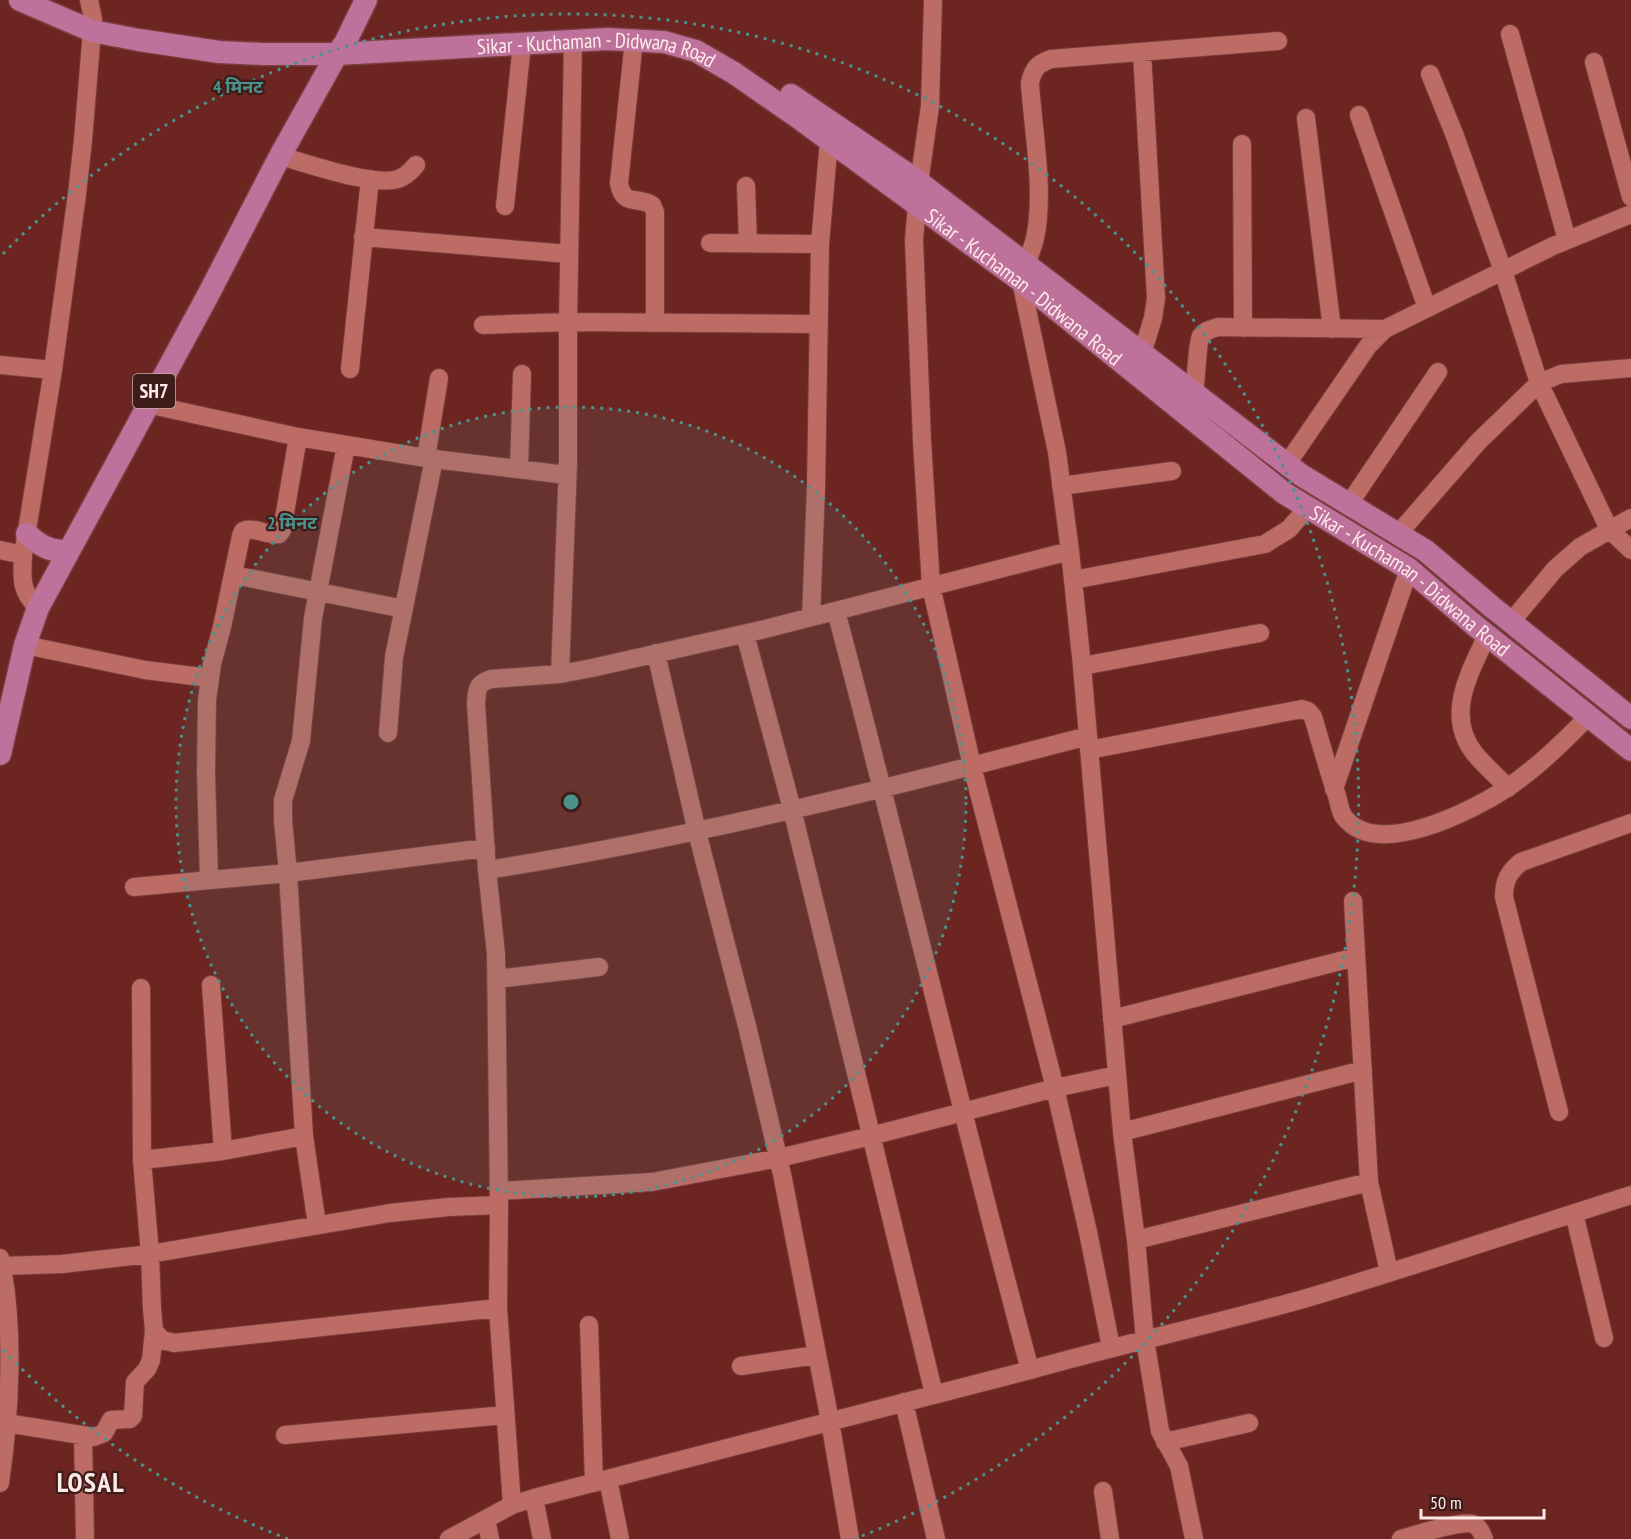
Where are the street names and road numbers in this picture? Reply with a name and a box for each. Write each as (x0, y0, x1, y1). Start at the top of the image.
street label: Sikar - Kuchaman - Didwana Road (476, 25, 721, 73)
street label: Sikar - Kuchaman - Didwana Road (920, 202, 1128, 371)
road number: SH7 (133, 374, 175, 408)
street label: Sikar - Kuchaman - Didwana Road (1305, 499, 1516, 662)

